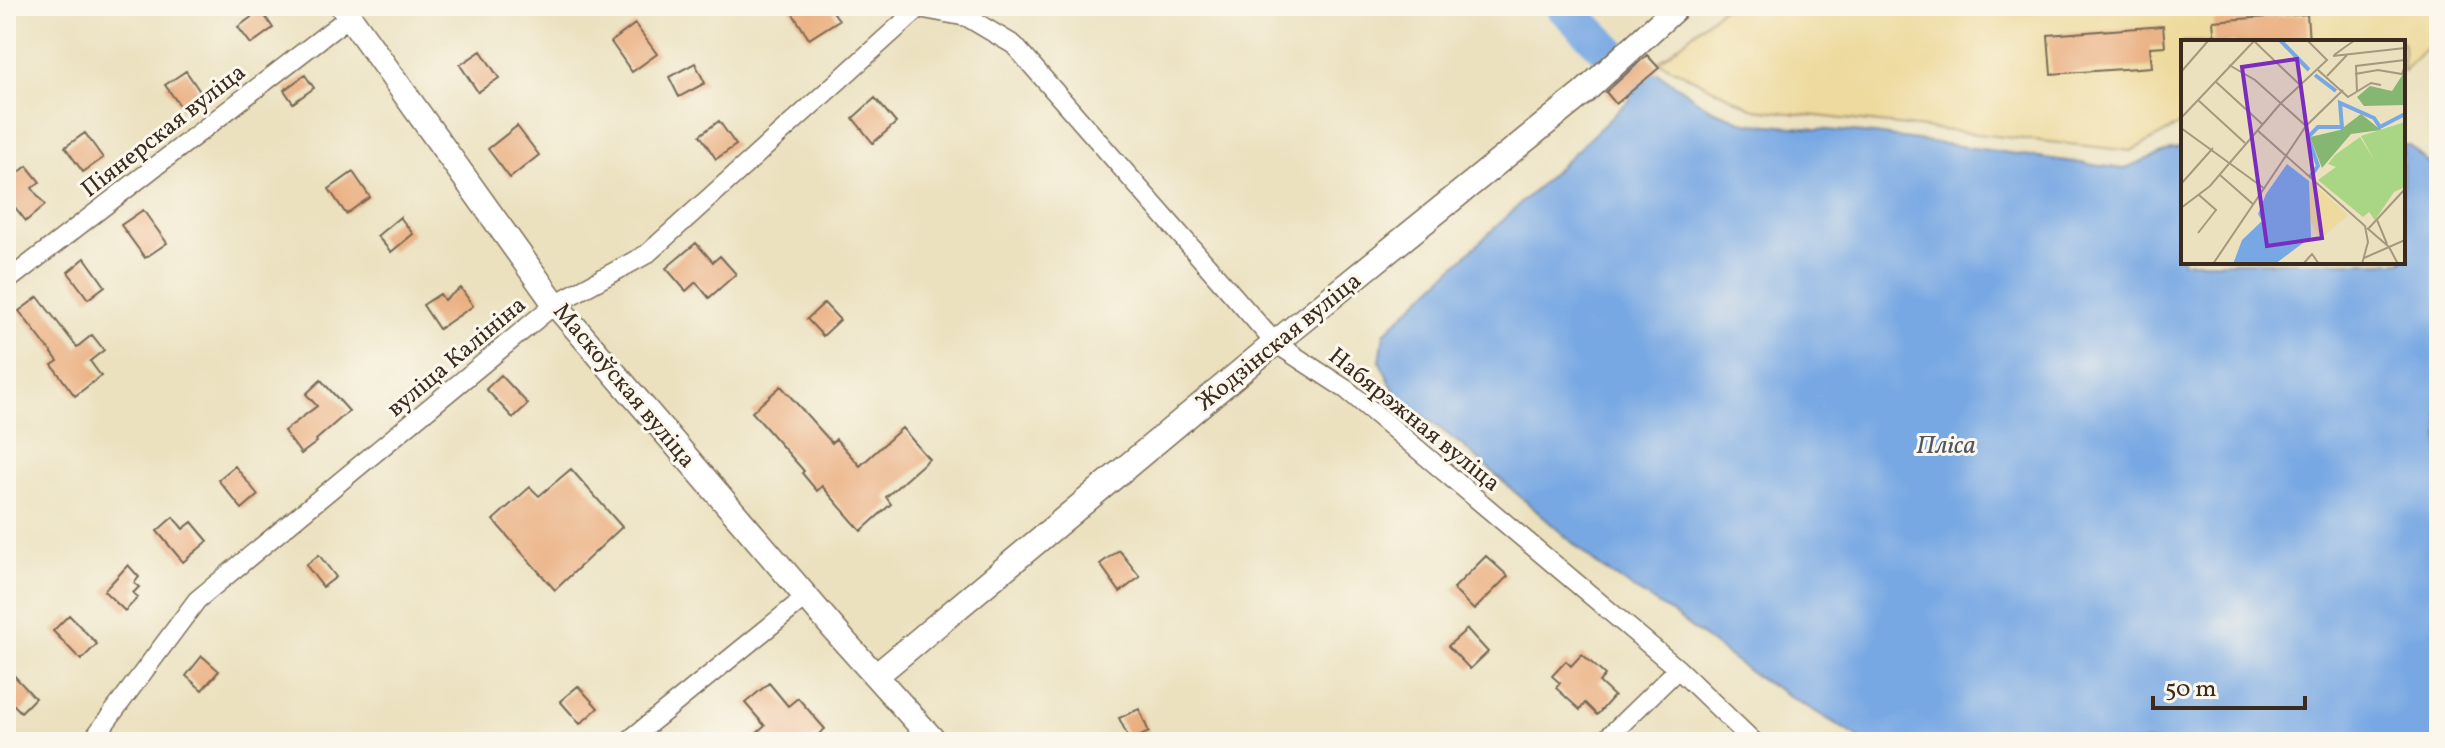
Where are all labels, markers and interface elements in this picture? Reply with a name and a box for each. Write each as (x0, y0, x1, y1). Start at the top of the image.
inset map (2181, 40, 2405, 264)
street label: Піянерская вуліца (75, 56, 254, 207)
street label: Жодзінская вуліца (1189, 265, 1369, 420)
street label: вуліца Калініна (380, 289, 534, 426)
street label: Маскоўская вуліца (544, 296, 703, 476)
street label: Набярэжная вуліца (1320, 340, 1507, 501)
water label: Пліса (1916, 428, 1976, 464)
scale bar (2153, 660, 2305, 710)
text: 50 m (2165, 673, 2217, 707)

